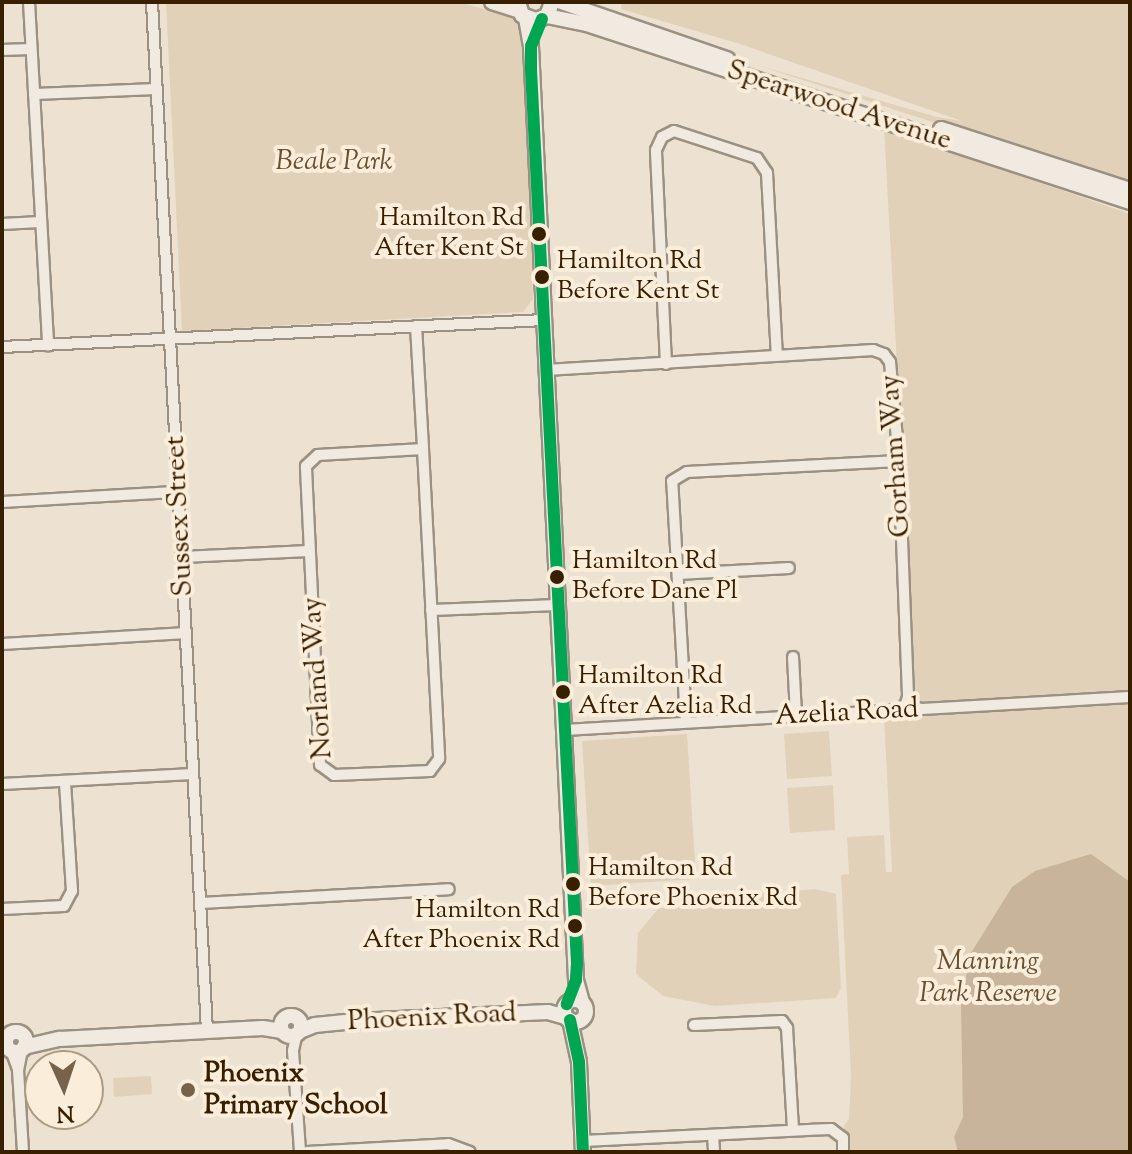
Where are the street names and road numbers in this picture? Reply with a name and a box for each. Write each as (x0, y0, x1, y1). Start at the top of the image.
street label: Spearwood Avenue (722, 54, 956, 158)
street label: Gorham Way (874, 374, 918, 538)
street label: Sussex Street (159, 435, 201, 597)
street label: Norland Way (296, 596, 340, 760)
street label: Azelia Road (774, 692, 920, 734)
street label: Phoenix Road (347, 997, 517, 1039)

